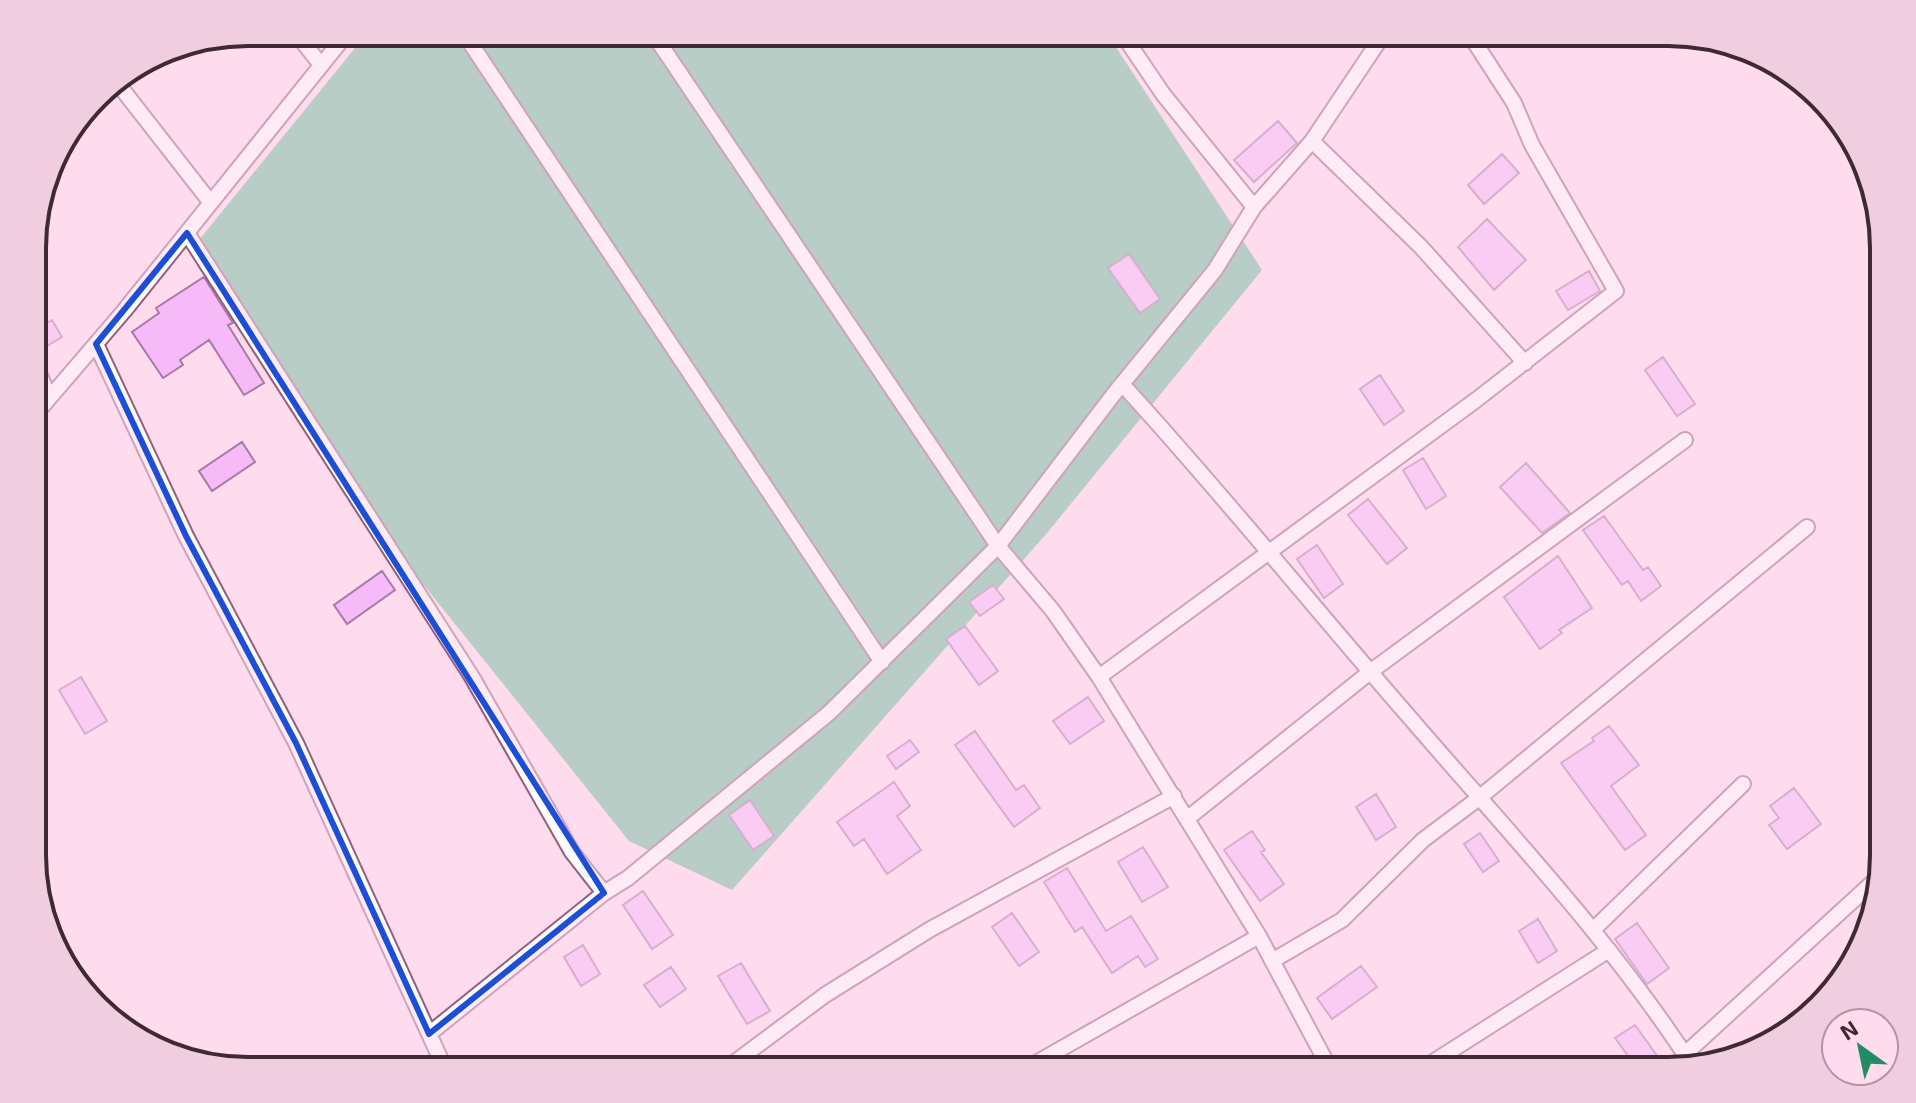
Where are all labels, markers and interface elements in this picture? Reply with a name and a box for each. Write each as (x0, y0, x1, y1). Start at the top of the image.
north arrow (1820, 1007, 1900, 1087)
text: N (1835, 1014, 1862, 1045)

